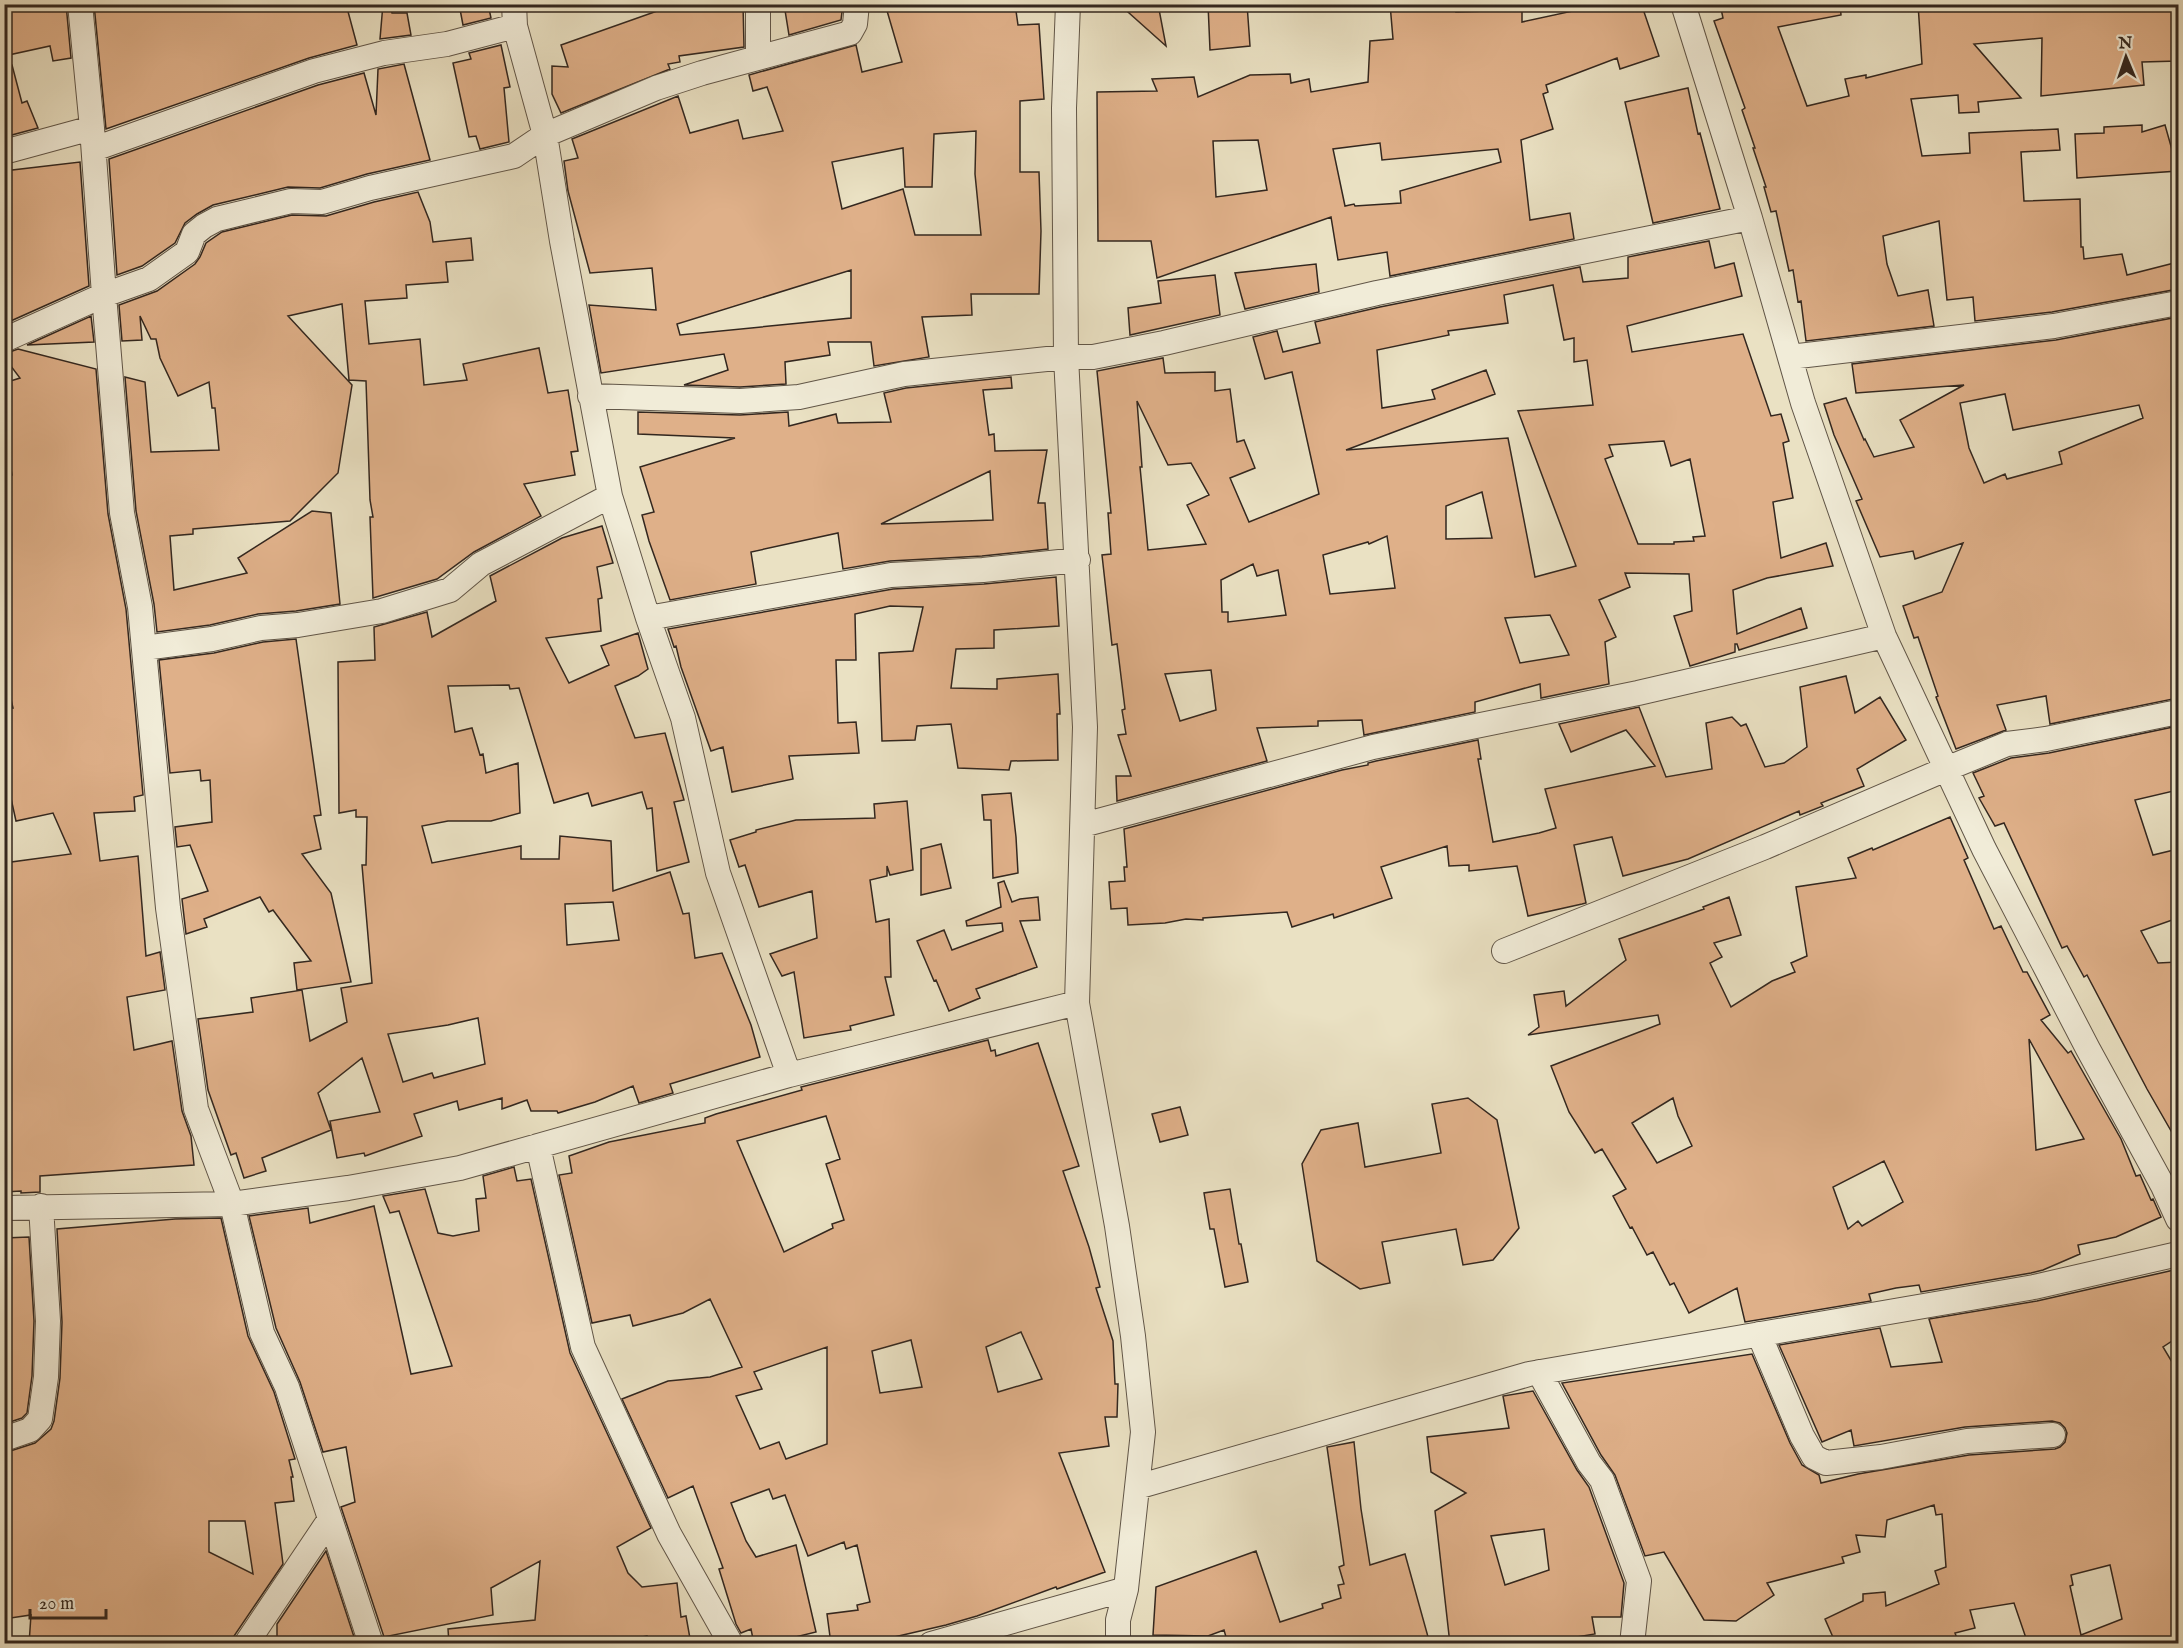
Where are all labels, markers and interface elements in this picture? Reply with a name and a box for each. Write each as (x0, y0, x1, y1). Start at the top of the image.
north arrow (2096, 27, 2156, 87)
text: N (2117, 34, 2133, 54)
scale bar (30, 1582, 106, 1620)
text: 20 m (39, 1593, 74, 1616)

